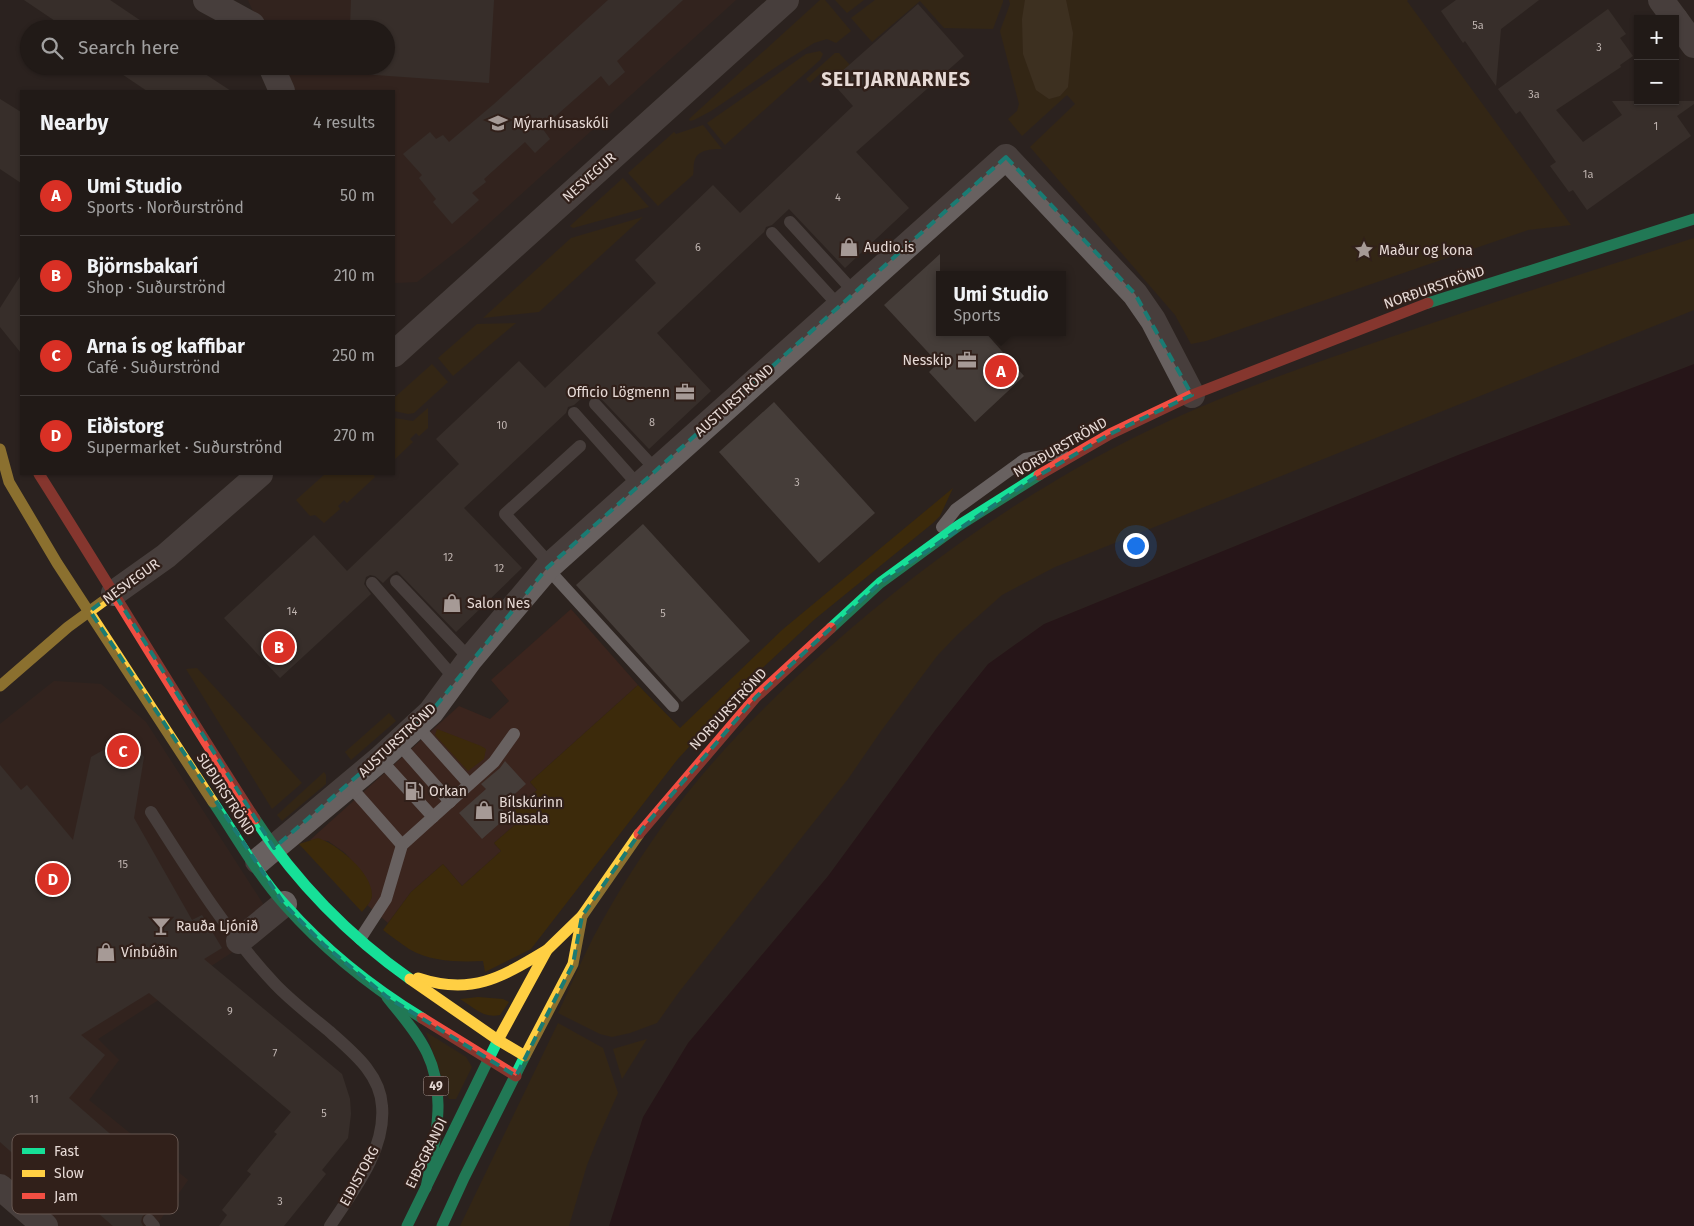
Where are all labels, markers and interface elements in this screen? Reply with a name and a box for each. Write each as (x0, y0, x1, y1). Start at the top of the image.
map controls (1634, 15, 1679, 105)
button: + (1634, 15, 1679, 60)
house number: 5a (1472, 19, 1484, 32)
search box (20, 20, 395, 75)
icon: search (38, 34, 66, 62)
text: Search here (78, 36, 179, 59)
house number: 3 (1596, 41, 1602, 54)
button: − (1634, 60, 1679, 105)
district label: SELTJARNARNES (821, 68, 971, 91)
house number: 3a (1528, 88, 1540, 101)
text: Nearby (40, 110, 108, 136)
school or university icon: Mýrarhúsaskóli (487, 112, 509, 134)
text: 4 results (313, 113, 375, 132)
place label: Mýrarhúsaskóli (513, 115, 609, 132)
house number: 1 (1654, 120, 1658, 133)
street label: NESVEGUR (559, 149, 620, 206)
house number: 1a (1583, 168, 1593, 181)
text: Umi Studio (87, 175, 182, 198)
text: A (51, 186, 61, 205)
text: 50 m (340, 186, 375, 205)
house number: 4 (835, 191, 841, 204)
text: Sports · Norðurströnd (87, 198, 244, 217)
shop icon: Audio.is (838, 236, 860, 258)
place label: Audio.is (864, 239, 915, 256)
place icon: Maður og kona (1353, 239, 1375, 261)
house number: 6 (695, 241, 701, 254)
place label: Maður og kona (1379, 242, 1473, 259)
text: Björnsbakarí (87, 255, 198, 278)
street label: NORÐURSTRÖND (1381, 261, 1487, 313)
text: B (51, 266, 61, 285)
text: 210 m (334, 266, 375, 285)
popup (936, 271, 1066, 336)
text: Shop · Suðurströnd (87, 278, 226, 297)
text: Umi Studio (953, 283, 1049, 306)
text: Sports (953, 306, 1000, 325)
text: Arna ís og kaffibar (87, 335, 245, 358)
text: C (51, 346, 61, 365)
text: 250 m (332, 346, 375, 365)
office icon: Nesskip (956, 349, 978, 371)
place label: Nesskip (902, 352, 952, 369)
pin: A (985, 352, 1017, 390)
text: Café · Suðurströnd (87, 358, 220, 377)
street label: AUSTURSTRÖND (691, 360, 777, 440)
office icon: Officio Lögmenn (674, 381, 696, 403)
place label: Officio Lögmenn (567, 384, 670, 401)
street label: NORÐURSTRÖND (1010, 413, 1110, 481)
text: Eiðistorg (87, 415, 164, 438)
house number: 8 (649, 416, 655, 429)
house number: 10 (497, 419, 507, 432)
text: D (51, 426, 61, 445)
text: 270 m (333, 426, 375, 445)
text: Supermarket · Suðurströnd (87, 438, 283, 457)
house number: 3 (794, 476, 800, 489)
your location (1123, 533, 1149, 559)
house number: 12 (443, 551, 453, 564)
street label: NESVEGUR (100, 555, 163, 608)
house number: 12 (494, 562, 504, 575)
shop icon: Salon Nes (441, 592, 463, 614)
place label: Salon Nes (467, 595, 530, 612)
house number: 14 (287, 605, 297, 618)
house number: 5 (660, 607, 666, 620)
pin: B (263, 628, 295, 666)
street label: NORÐURSTRÖND (685, 664, 771, 754)
street label: AUSTURSTRÖND (354, 699, 440, 781)
pin: C (107, 732, 139, 770)
street label: SUÐURSTRÖND (193, 749, 259, 839)
fuel station icon: Orkan (403, 780, 425, 802)
place label: Orkan (429, 783, 467, 800)
place label: Bílskúrinn Bílasala (499, 794, 563, 827)
shop icon: Bílskúrinn Bílasala (473, 799, 495, 821)
house number: 15 (118, 858, 129, 871)
pin: D (37, 860, 69, 898)
bar icon: Rauða Ljónið (150, 915, 172, 937)
place label: Rauða Ljónið (176, 918, 258, 935)
shop icon: Vínbúðin (95, 941, 117, 963)
place label: Vínbúðin (121, 944, 178, 961)
house number: 9 (227, 1005, 233, 1018)
house number: 7 (273, 1047, 278, 1060)
road number: 49 (424, 1076, 448, 1096)
house number: 11 (29, 1093, 39, 1106)
house number: 5 (321, 1107, 327, 1120)
street label: EIÐSGRANDI (402, 1115, 451, 1191)
legend (12, 1134, 178, 1214)
text: Fast (54, 1143, 80, 1160)
street label: EIÐISTORG (336, 1143, 383, 1209)
text: Slow (54, 1165, 84, 1182)
text: Jam (54, 1188, 78, 1205)
house number: 3 (277, 1195, 283, 1208)

